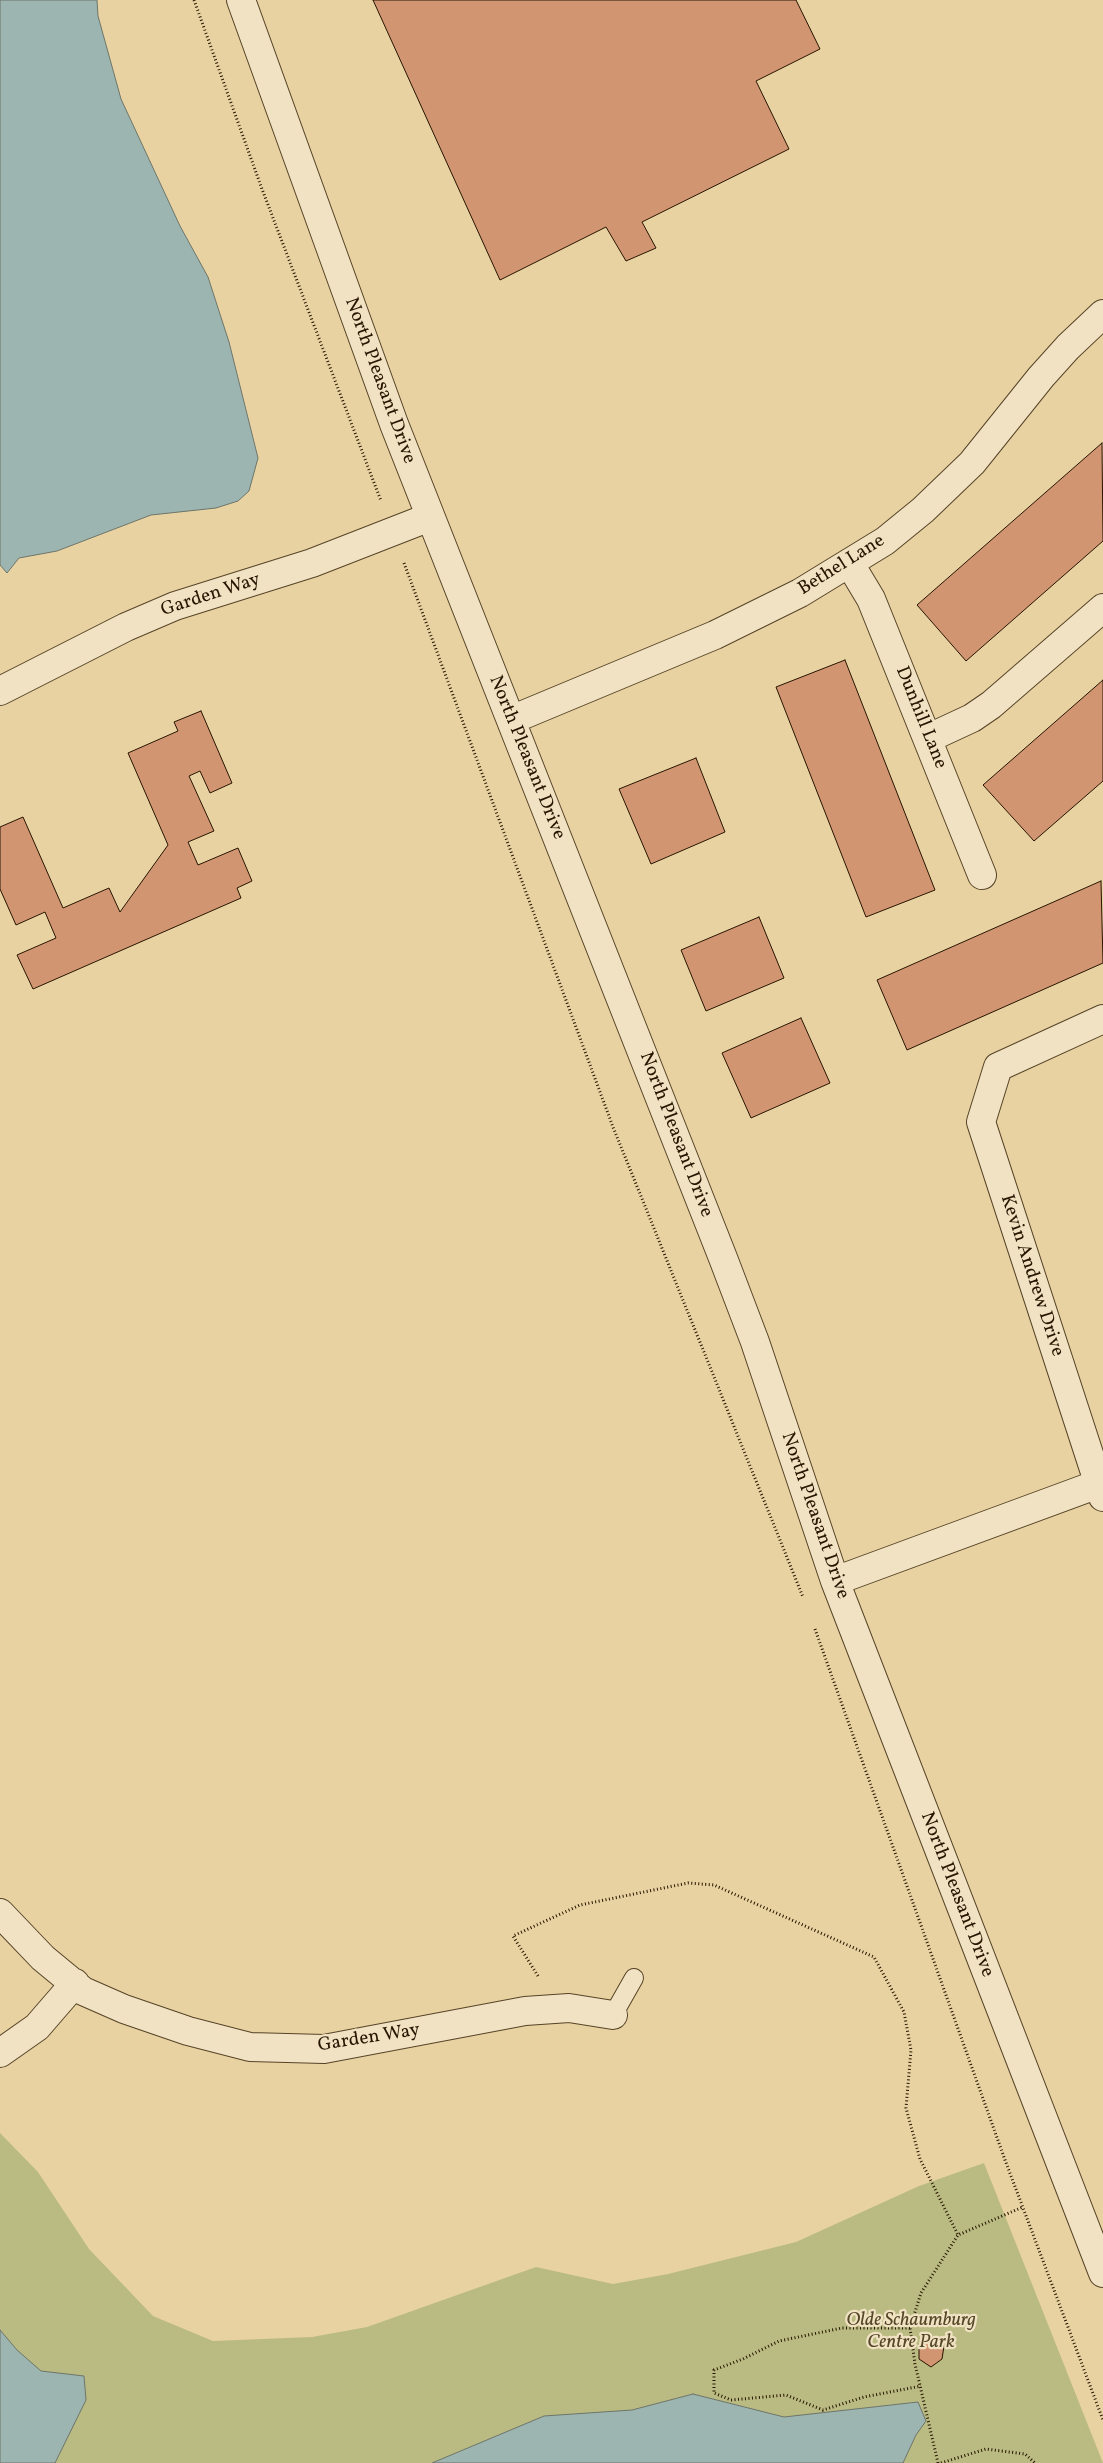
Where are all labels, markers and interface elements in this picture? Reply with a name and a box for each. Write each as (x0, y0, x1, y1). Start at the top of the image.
street label: North Pleasant Drive (338, 295, 420, 467)
street label: Bethel Lane (795, 530, 889, 602)
street label: Garden Way (158, 569, 264, 623)
street label: Dunhill Lane (889, 663, 951, 773)
street label: North Pleasant Drive (483, 673, 569, 843)
street label: North Pleasant Drive (633, 1049, 717, 1221)
street label: Kevin Andrew Drive (994, 1192, 1068, 1360)
street label: North Pleasant Drive (775, 1430, 853, 1602)
street label: North Pleasant Drive (914, 1809, 998, 1981)
street label: Garden Way (316, 2020, 422, 2058)
park label: Olde Schaumburg Centre Park (846, 2311, 976, 2355)

